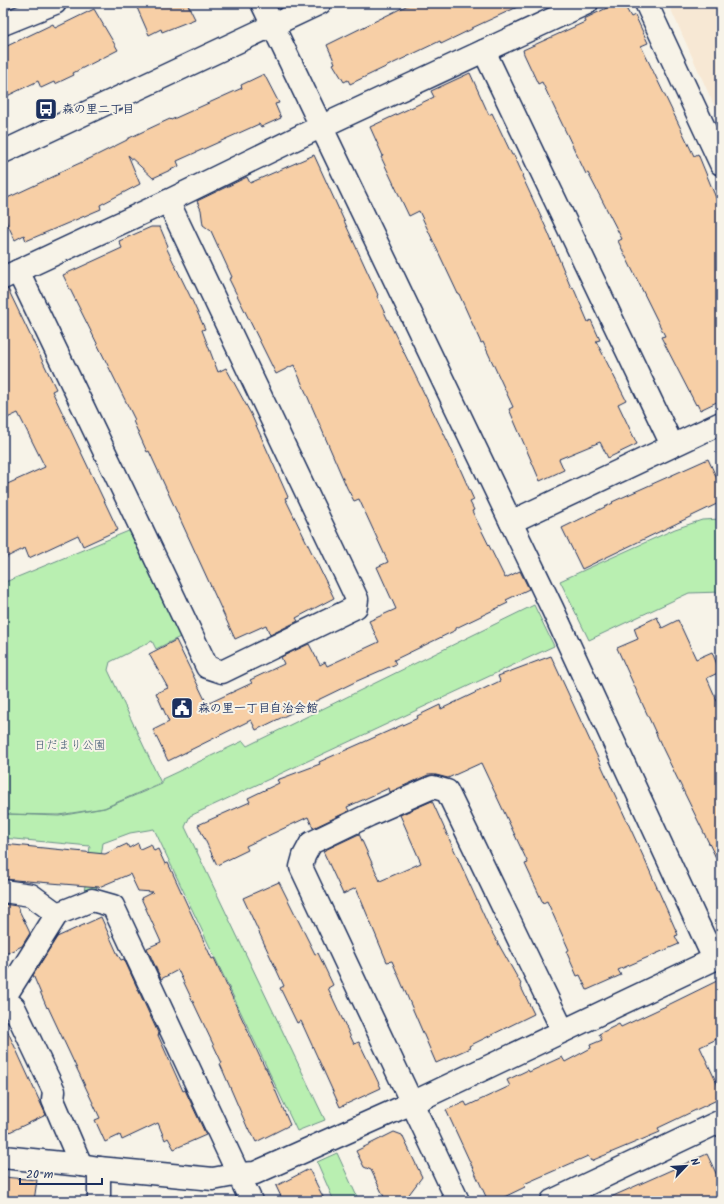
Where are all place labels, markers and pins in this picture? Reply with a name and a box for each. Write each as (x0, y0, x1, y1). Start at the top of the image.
bus stop icon: 森の里二丁目 (33, 96, 59, 122)
place label: 森の里二丁目 (62, 100, 134, 119)
public building icon: 森の里一丁目自治会館 (169, 695, 195, 721)
place label: 森の里一丁目自治会館 (198, 699, 318, 718)

